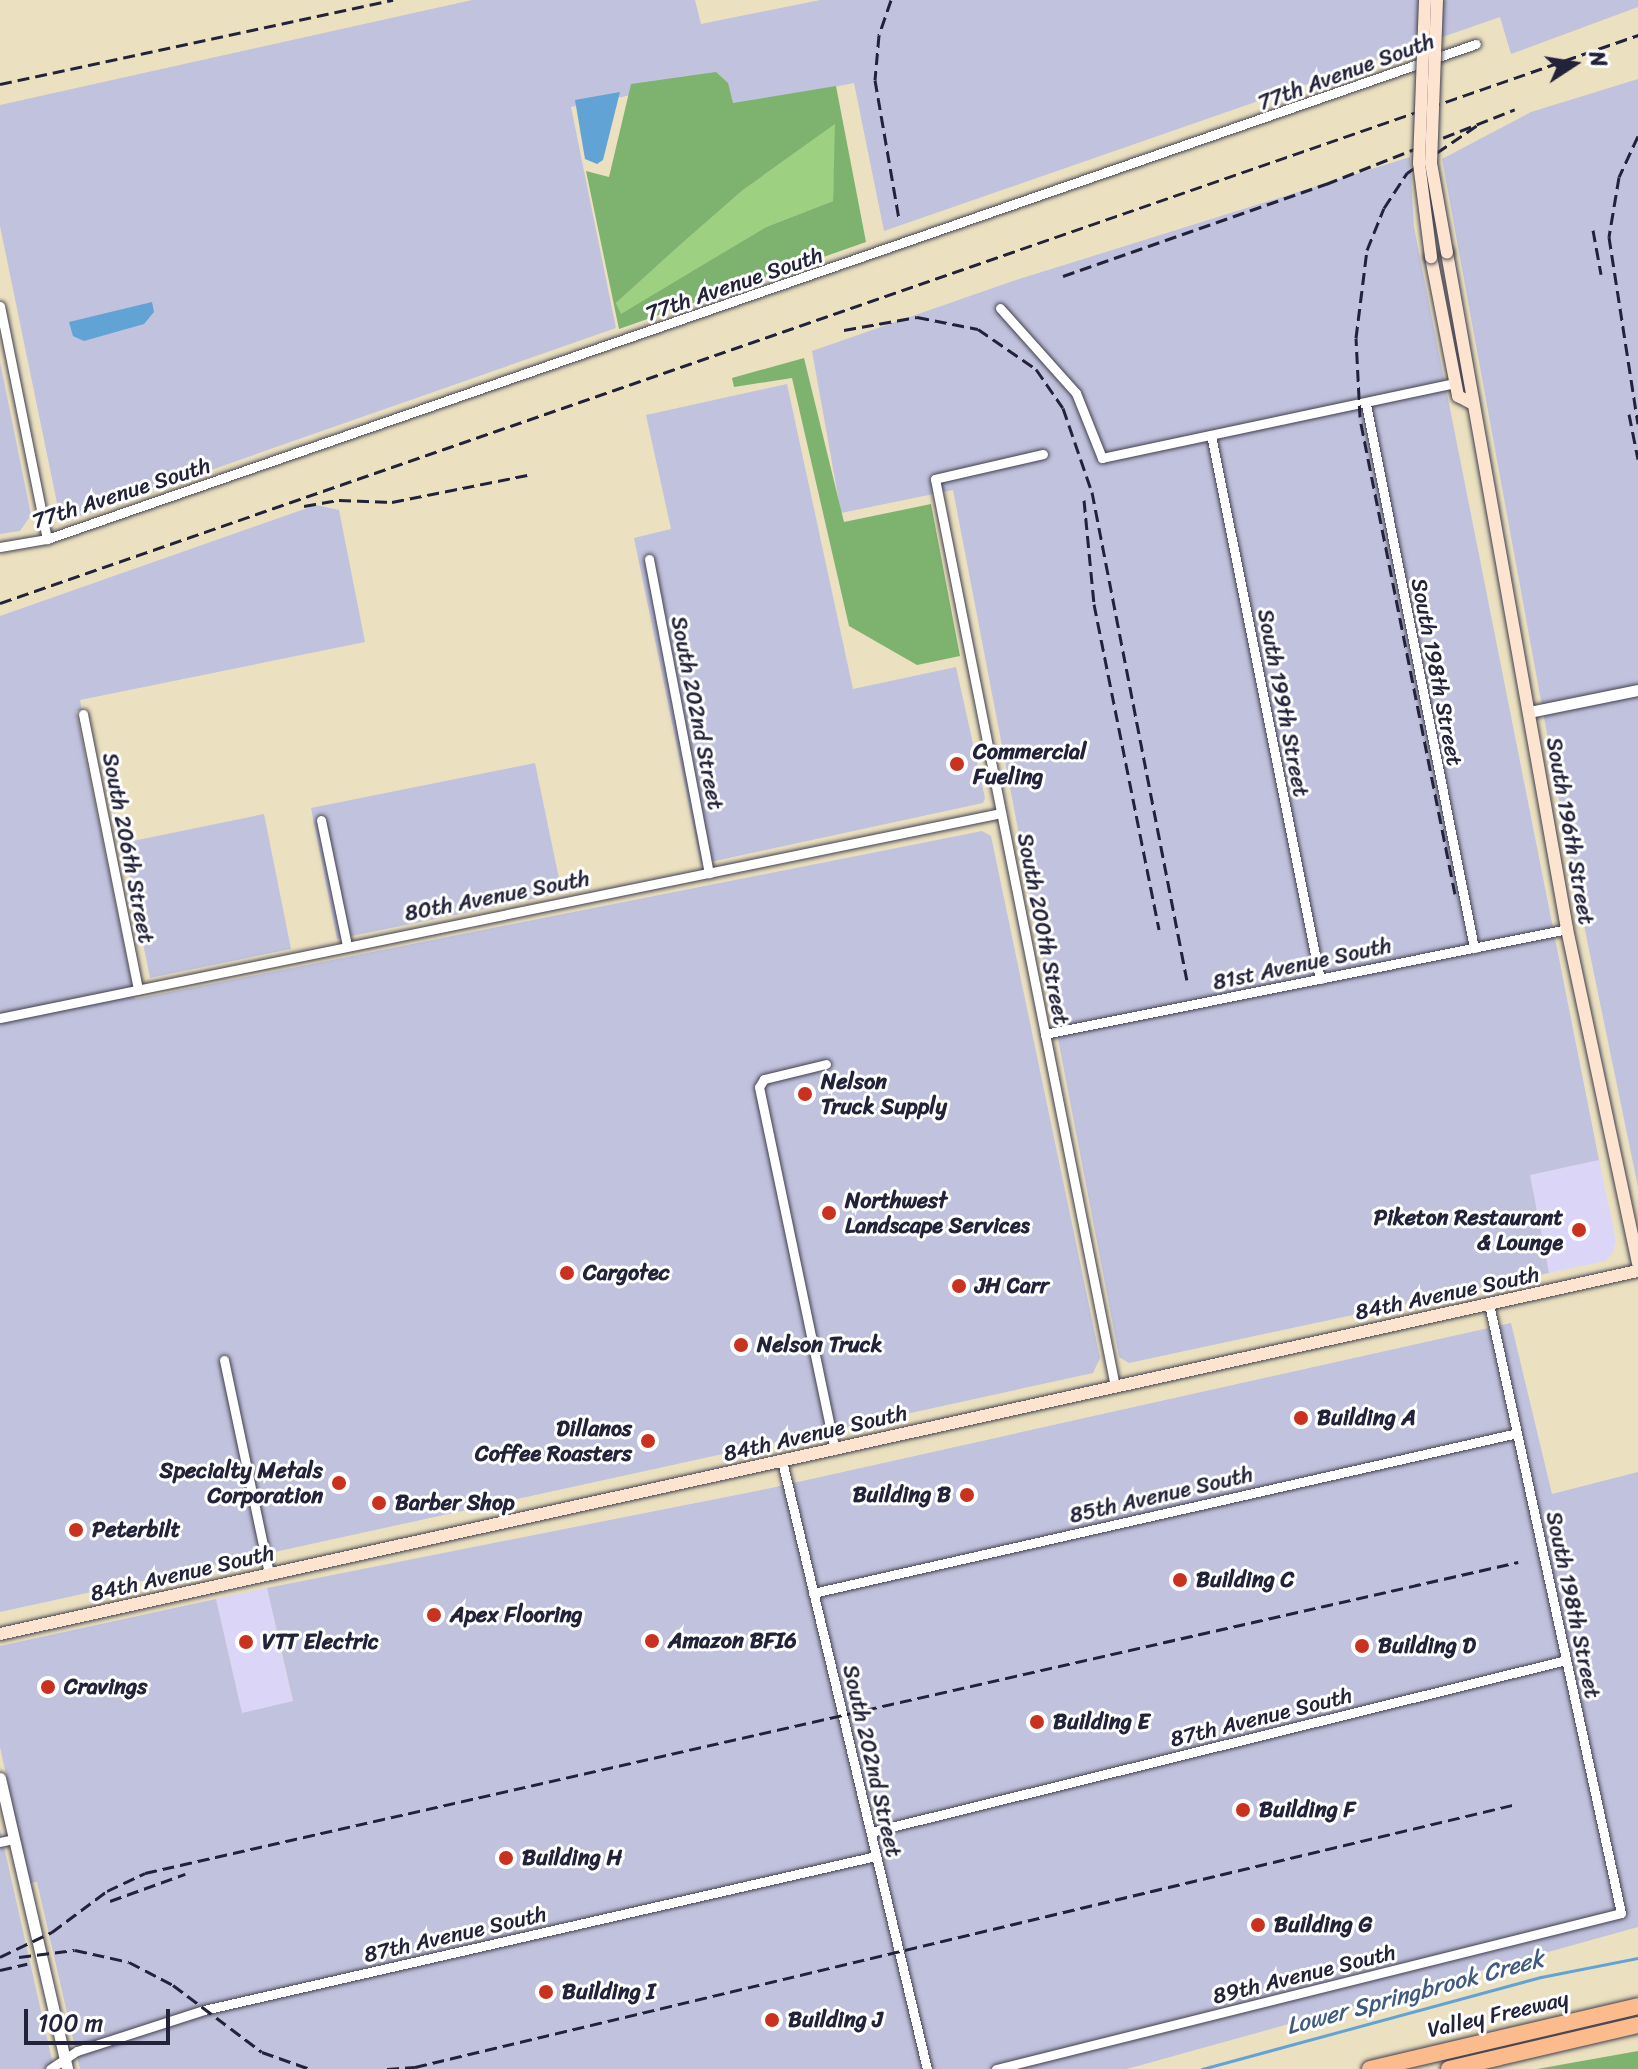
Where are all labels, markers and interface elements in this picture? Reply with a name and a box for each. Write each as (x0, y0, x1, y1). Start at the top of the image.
north arrow (1534, 24, 1614, 104)
street label: 77th Avenue South (1254, 28, 1438, 116)
text: N (1577, 47, 1619, 70)
street label: 77th Avenue South (642, 241, 826, 327)
street label: 77th Avenue South (29, 452, 213, 534)
street label: South 198th Street (1406, 576, 1468, 768)
street label: South 199th Street (1252, 607, 1314, 799)
street label: South 202nd Street (665, 614, 729, 812)
street label: South 196th Street (1541, 735, 1599, 927)
place label: Commercial Fueling (973, 738, 1086, 790)
street label: South 206th Street (97, 750, 159, 946)
marker: Commercial Fueling (948, 755, 966, 773)
street label: South 200th Street (1011, 831, 1075, 1027)
street label: 80th Avenue South (402, 865, 592, 927)
street label: 81st Avenue South (1210, 932, 1394, 996)
place label: Nelson Truck Supply (821, 1068, 947, 1120)
marker: Nelson Truck Supply (796, 1085, 814, 1103)
place label: Northwest Landscape Services (845, 1187, 1031, 1238)
marker: Northwest Landscape Services (820, 1204, 838, 1222)
place label: Piketon Restaurant & Lounge (1374, 1204, 1563, 1256)
marker: Piketon Restaurant & Lounge (1570, 1221, 1588, 1239)
place label: Cargotec (583, 1260, 670, 1286)
street label: 84th Avenue South (1352, 1261, 1542, 1325)
marker: Cargotec (558, 1264, 576, 1282)
place label: JH Carr (975, 1273, 1049, 1299)
marker: JH Carr (950, 1277, 968, 1295)
place label: Nelson Truck (757, 1332, 883, 1358)
marker: Nelson Truck (732, 1336, 750, 1354)
street label: 84th Avenue South (721, 1399, 909, 1467)
place label: Building A (1317, 1405, 1416, 1431)
marker: Building A (1292, 1409, 1310, 1427)
place label: Dillanos Coffee Roasters (475, 1415, 632, 1466)
marker: Dillanos Coffee Roasters (639, 1432, 657, 1450)
place label: Specialty Metals Corporation (160, 1457, 323, 1508)
street label: 85th Avenue South (1067, 1461, 1255, 1529)
marker: Specialty Metals Corporation (330, 1474, 348, 1492)
place label: Building B (853, 1482, 951, 1508)
marker: Building B (958, 1486, 976, 1504)
place label: Barber Shop (395, 1490, 515, 1516)
marker: Barber Shop (370, 1494, 388, 1512)
street label: South 198th Street (1540, 1509, 1606, 1701)
place label: Peterbilt (92, 1517, 180, 1543)
marker: Peterbilt (67, 1521, 85, 1539)
street label: 84th Avenue South (88, 1539, 276, 1607)
place label: Building C (1196, 1567, 1294, 1593)
marker: Building C (1171, 1571, 1189, 1589)
place label: Apex Flooring (450, 1602, 583, 1628)
marker: Apex Flooring (425, 1606, 443, 1624)
place label: Amazon BFI6 (668, 1628, 797, 1654)
place label: VTT Electric (262, 1629, 379, 1655)
marker: Amazon BFI6 (643, 1632, 661, 1650)
marker: VTT Electric (237, 1633, 255, 1651)
place label: Building D (1378, 1633, 1476, 1659)
marker: Building D (1353, 1637, 1371, 1655)
street label: South 202nd Street (837, 1663, 907, 1859)
place label: Cravings (64, 1674, 147, 1700)
marker: Cravings (39, 1678, 57, 1696)
street label: 87th Avenue South (1167, 1682, 1355, 1752)
place label: Building E (1053, 1709, 1150, 1735)
marker: Building E (1028, 1713, 1046, 1731)
place label: Building F (1259, 1797, 1355, 1823)
marker: Building F (1234, 1801, 1252, 1819)
place label: Building H (522, 1845, 622, 1871)
marker: Building H (497, 1849, 515, 1867)
street label: 87th Avenue South (361, 1900, 549, 1968)
place label: Building G (1274, 1912, 1372, 1938)
marker: Building G (1249, 1916, 1267, 1934)
street label: 89th Avenue South (1210, 1939, 1398, 2009)
water label: Lower Springbrook Creek (1283, 1945, 1547, 2041)
place label: Building I (562, 1979, 655, 2005)
marker: Building I (537, 1983, 555, 2001)
street label: Valley Freeway (1425, 1985, 1571, 2043)
scale bar (28, 1993, 174, 2043)
text: 100 m (38, 2002, 103, 2044)
place label: Building J (788, 2007, 883, 2033)
marker: Building J (763, 2011, 781, 2029)

